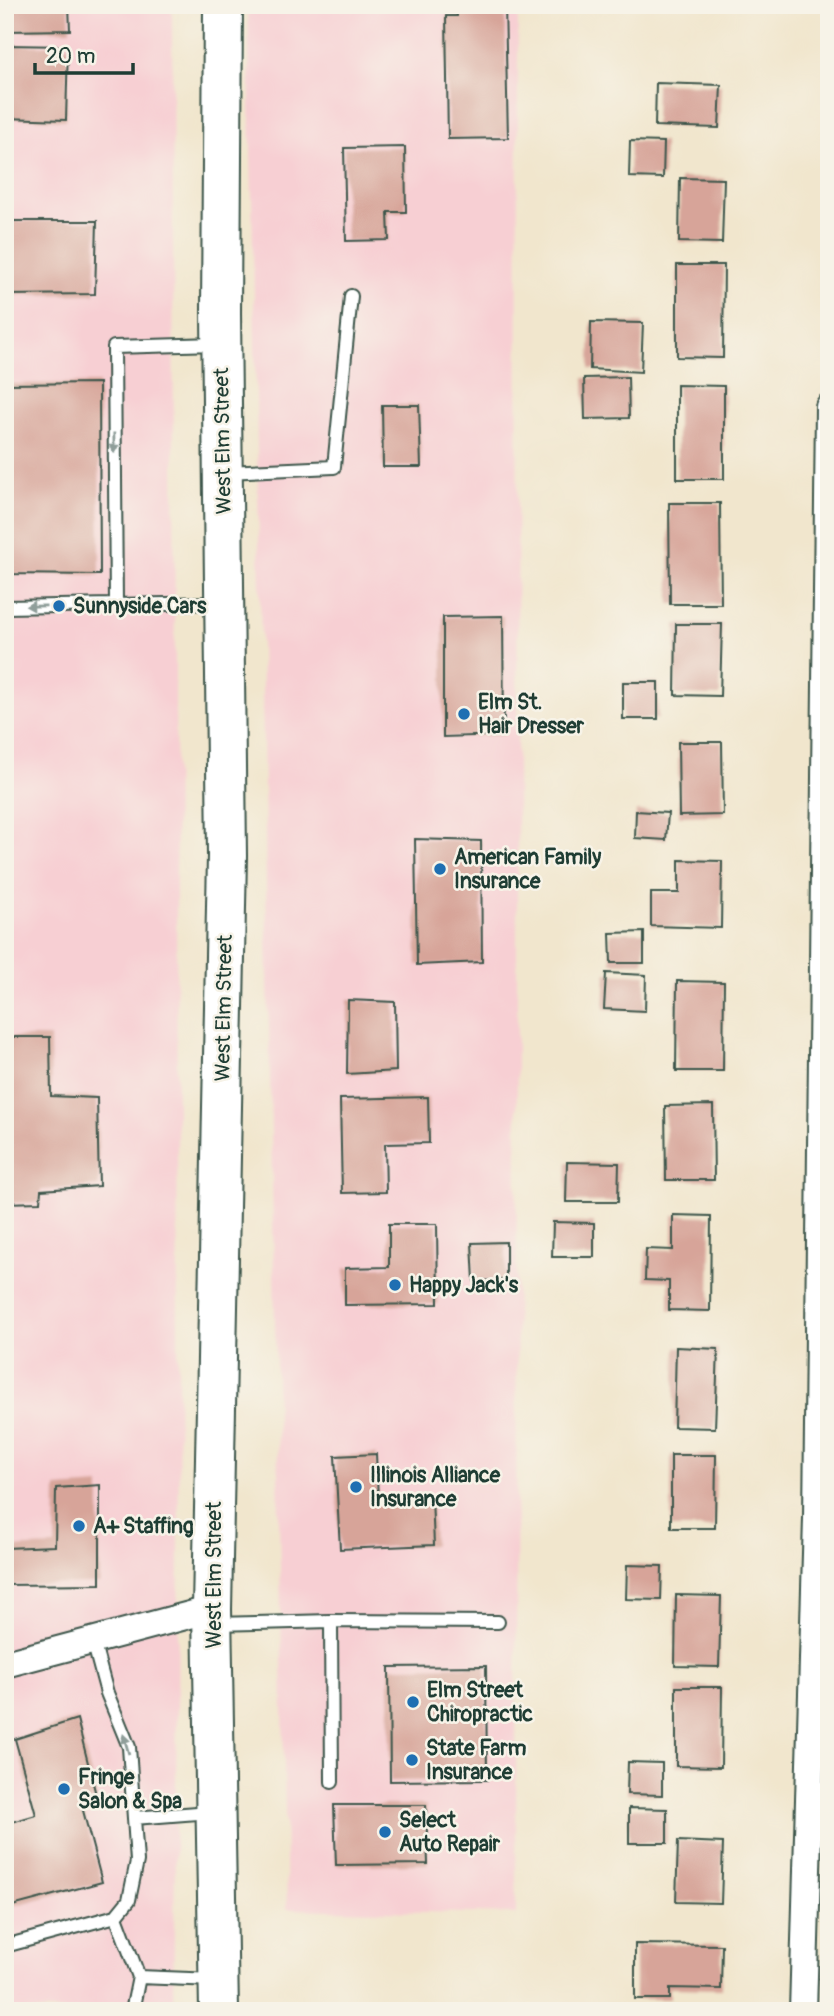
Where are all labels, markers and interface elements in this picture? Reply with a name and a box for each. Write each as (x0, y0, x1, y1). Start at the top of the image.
scale bar (35, 32, 133, 76)
text: 20 m (46, 43, 95, 70)
street label: West Elm Street (208, 367, 238, 515)
one-way arrow (108, 432, 120, 454)
place label: Sunnyside Cars (73, 593, 207, 620)
marker: Sunnyside Cars (51, 598, 67, 614)
one-way arrow (25, 600, 47, 612)
place label: Elm St. Hair Dresser (478, 689, 585, 740)
marker: Elm St. Hair Dresser (456, 706, 472, 722)
place label: American Family Insurance (454, 844, 601, 895)
marker: American Family Insurance (432, 861, 448, 877)
street label: West Elm Street (209, 934, 239, 1082)
place label: Happy Jack's (409, 1272, 519, 1299)
marker: Happy Jack's (387, 1277, 403, 1293)
place label: Illinois Alliance Insurance (370, 1462, 501, 1513)
marker: Illinois Alliance Insurance (348, 1479, 364, 1495)
street label: West Elm Street (201, 1501, 228, 1648)
place label: A+ Staffing (93, 1513, 194, 1540)
marker: A+ Staffing (71, 1518, 87, 1534)
place label: Elm Street Chiropractic (427, 1677, 533, 1728)
marker: Elm Street Chiropractic (405, 1694, 421, 1710)
one-way arrow (120, 1733, 131, 1755)
place label: State Farm Insurance (426, 1735, 527, 1786)
marker: State Farm Insurance (404, 1752, 420, 1768)
place label: Fringe Salon & Spa (78, 1764, 182, 1815)
marker: Fringe Salon & Spa (56, 1781, 72, 1797)
place label: Select Auto Repair (399, 1807, 501, 1858)
marker: Select Auto Repair (377, 1824, 393, 1840)

